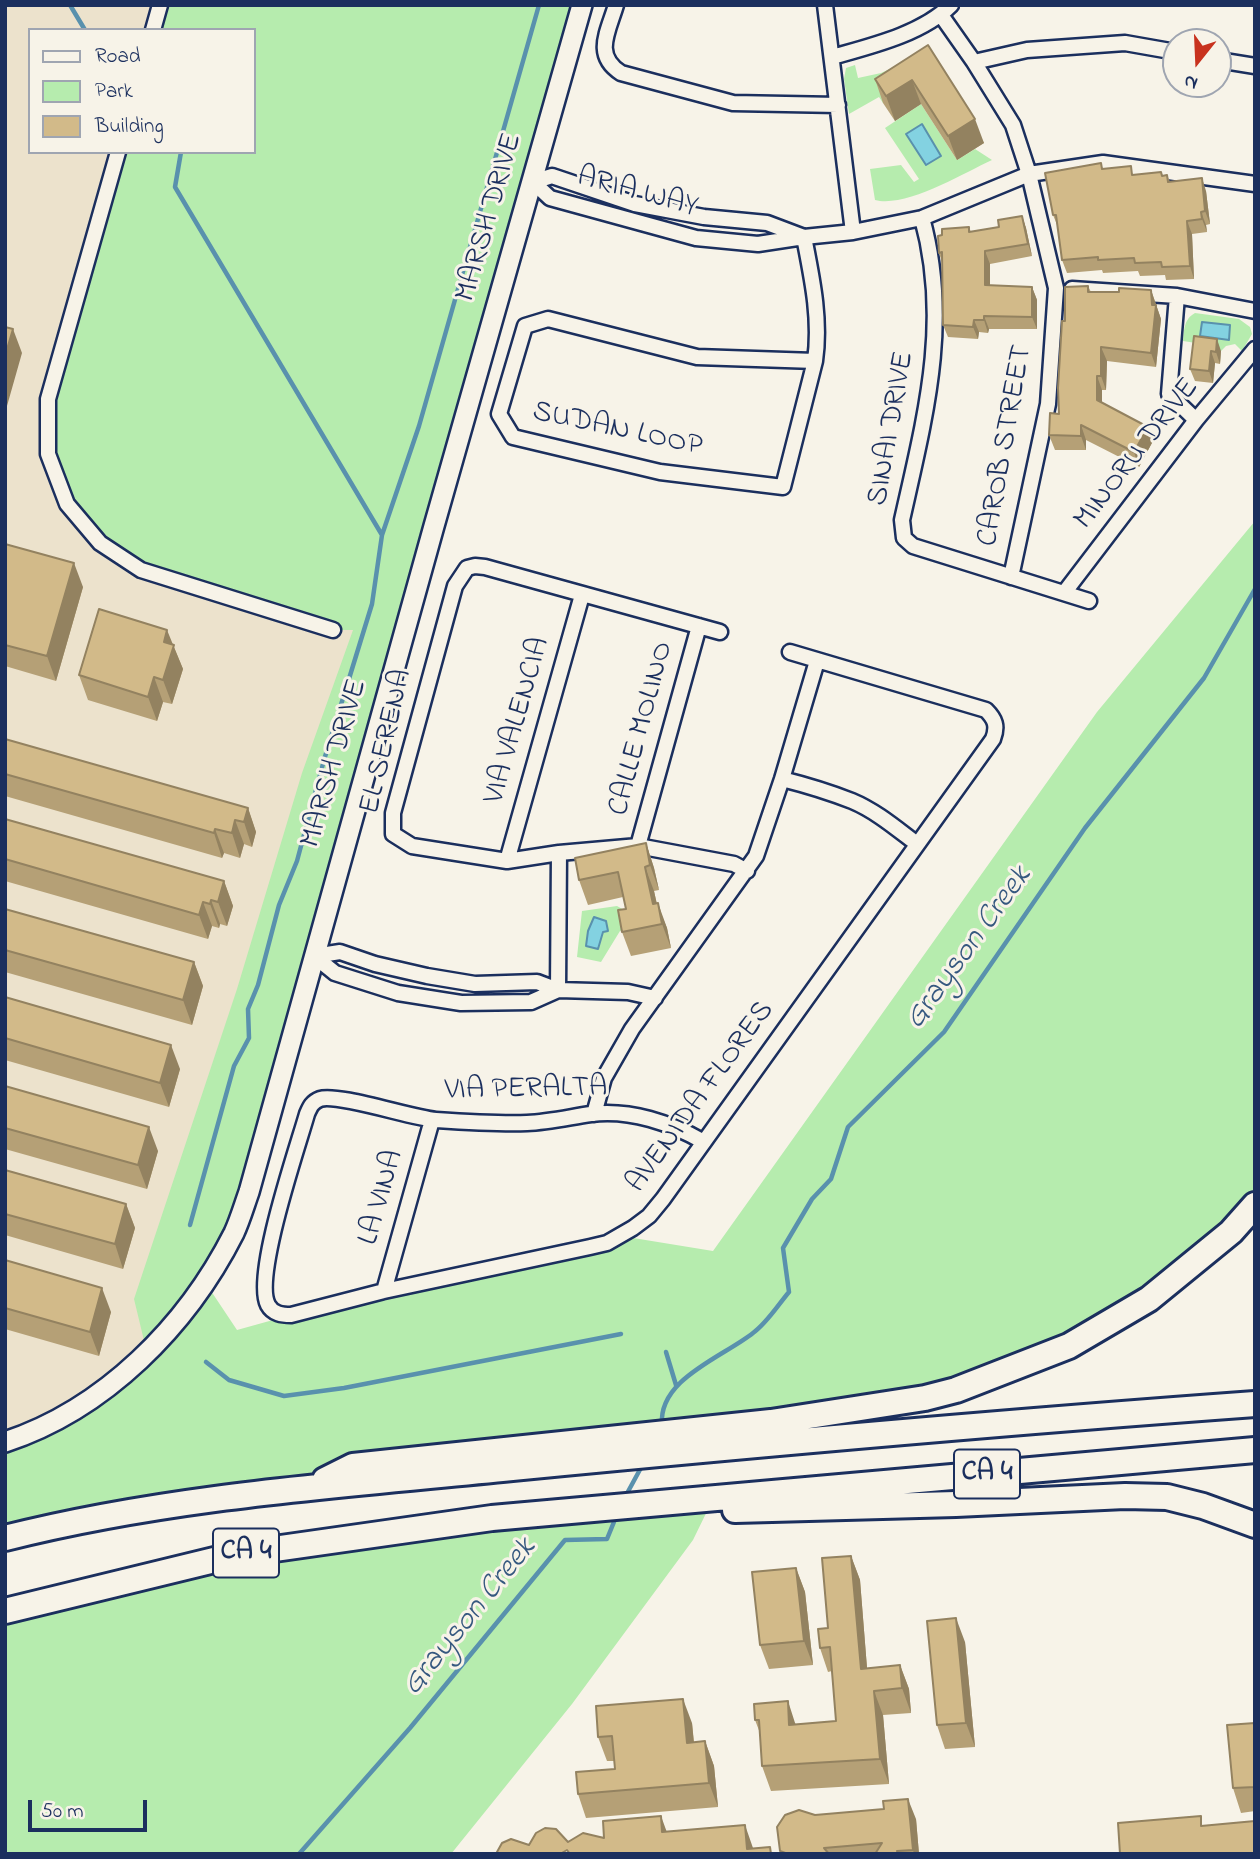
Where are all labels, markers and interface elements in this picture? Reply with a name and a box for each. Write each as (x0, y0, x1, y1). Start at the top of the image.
legend (28, 28, 256, 154)
north arrow (1162, 28, 1232, 98)
text: Road (95, 42, 141, 72)
text: N (1181, 67, 1201, 96)
text: Park (95, 77, 133, 107)
text: Building (95, 112, 164, 142)
street label: MARSH DRIVE (450, 130, 532, 306)
street label: ARIA WAY (573, 161, 701, 227)
street label: CAROB STREET (972, 343, 1042, 549)
street label: SINAI DRIVE (862, 349, 924, 509)
street label: MINORU DRIVE (1068, 372, 1208, 538)
street label: SUDAN LOOP (529, 395, 705, 467)
street label: VIA VALENCIA (478, 634, 560, 808)
street label: CALLE MOLINO (602, 638, 684, 820)
street label: EL SERENA (354, 666, 422, 818)
street label: MARSH DRIVE (295, 676, 377, 852)
water label: Grayson Creek (898, 860, 1042, 1038)
street label: AVENIDA FLORES (620, 995, 784, 1201)
street label: VIA PERALTA (444, 1072, 608, 1110)
street label: LA VINA (352, 1146, 414, 1250)
road number: CA 4 (954, 1450, 1020, 1498)
road number: CA 4 (213, 1528, 279, 1578)
water label: Grayson Creek (396, 1531, 546, 1705)
scale bar (32, 1786, 150, 1830)
text: 50 m (41, 1797, 84, 1827)

